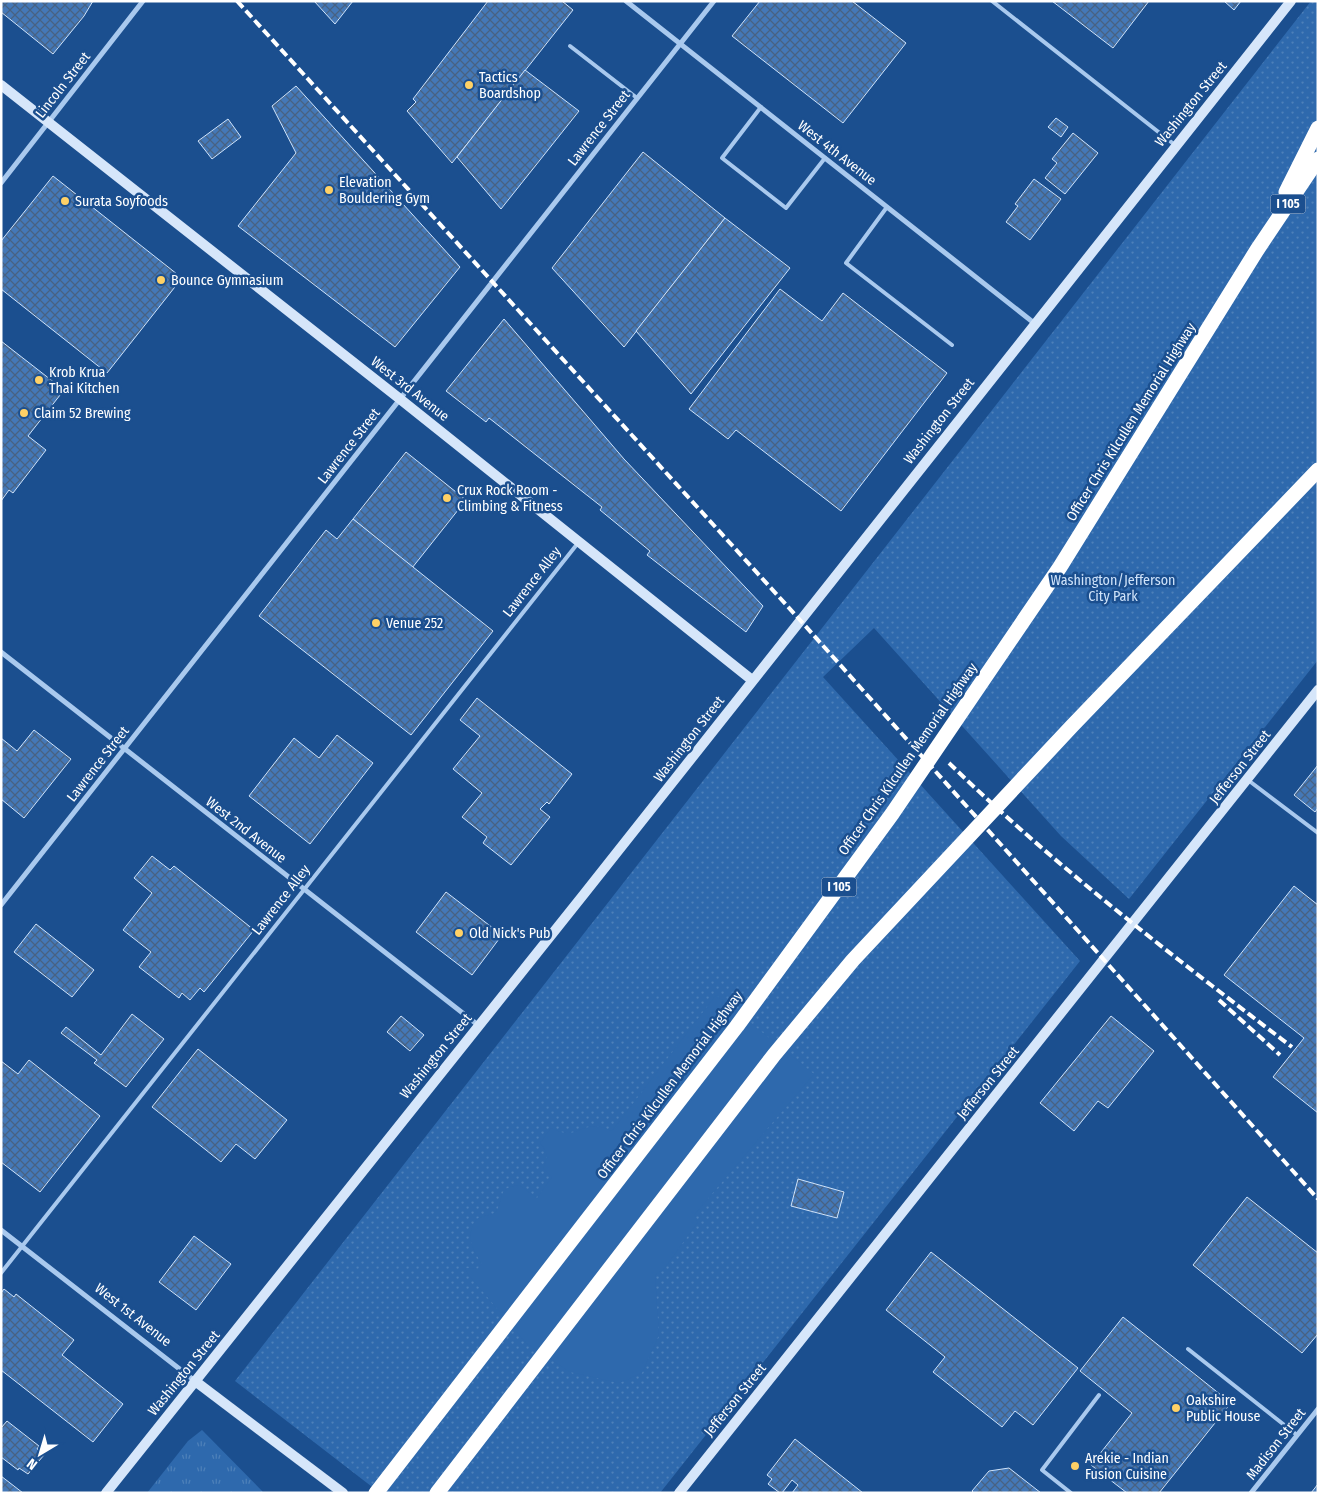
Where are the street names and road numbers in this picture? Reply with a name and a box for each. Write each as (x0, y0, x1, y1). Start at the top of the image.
street label: Lincoln Street (32, 48, 94, 121)
street label: Washington Street (1152, 58, 1231, 150)
street label: Lawrence Street (564, 87, 634, 169)
street label: West 4th Avenue (794, 117, 880, 189)
road number: I 105 (1270, 194, 1306, 213)
street label: Officer Chris Kilcullen Memorial Highway (1063, 319, 1200, 524)
street label: West 3rd Avenue (367, 353, 453, 425)
street label: Washington Street (900, 374, 978, 467)
street label: Lawrence Street (314, 405, 384, 487)
street label: Lawrence Alley (499, 543, 565, 621)
street label: Officer Chris Kilcullen Memorial Highway (835, 659, 982, 858)
street label: Washington Street (650, 692, 728, 785)
street label: Lawrence Street (63, 723, 133, 805)
street label: Jefferson Street (1206, 726, 1274, 807)
street label: West 2nd Avenue (202, 793, 290, 867)
street label: Lawrence Alley (248, 861, 314, 939)
road number: I 105 (822, 878, 856, 896)
street label: Officer Chris Kilcullen Memorial Highway (594, 987, 747, 1182)
street label: Washington Street (397, 1010, 476, 1102)
street label: Jefferson Street (953, 1043, 1023, 1123)
street label: West 1st Avenue (91, 1280, 175, 1350)
street label: Washington Street (145, 1327, 224, 1419)
street label: Jefferson Street (700, 1360, 770, 1440)
street label: Madison Street (1243, 1404, 1310, 1483)

